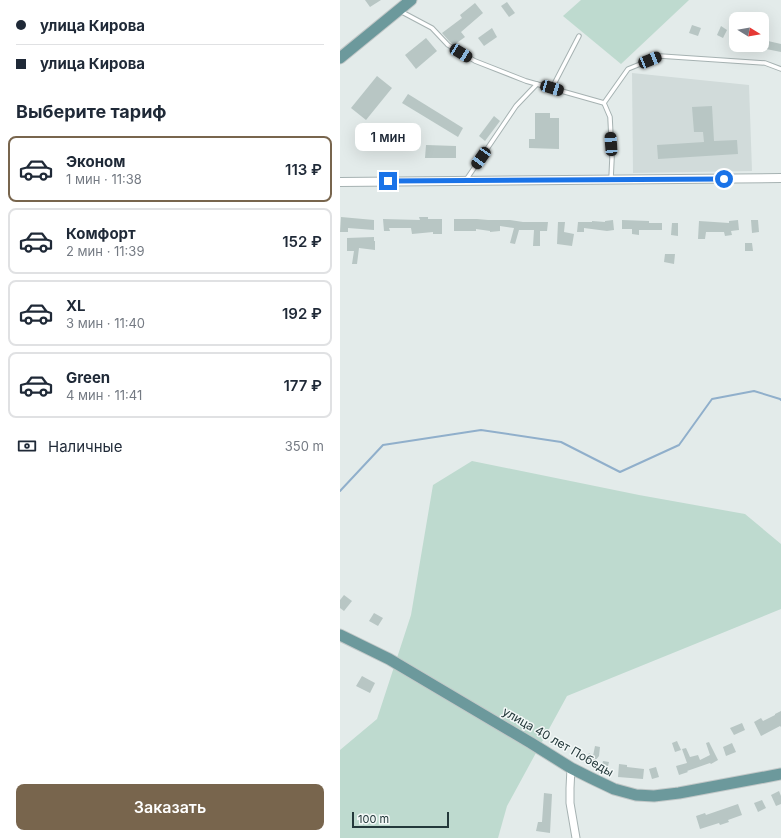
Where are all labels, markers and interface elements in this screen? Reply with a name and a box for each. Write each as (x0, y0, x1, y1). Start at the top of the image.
north arrow (729, 12, 769, 52)
map controls (729, 12, 769, 52)
text: улица Кирова (40, 16, 145, 35)
car (448, 42, 474, 64)
car (637, 50, 663, 70)
text: улица Кирова (40, 54, 145, 73)
car (539, 79, 565, 97)
text: Выберите тариф (16, 101, 167, 122)
callout: 1 мин (355, 123, 421, 151)
text: 1 мин (370, 129, 406, 145)
car (604, 132, 618, 156)
car (469, 145, 493, 171)
icon: car (18, 151, 54, 187)
text: Эконом (66, 152, 125, 171)
text: 113 ₽ (285, 160, 322, 179)
route start (715, 170, 733, 188)
text: 1 мин · 11:38 (66, 171, 142, 187)
route end (379, 172, 397, 190)
icon: car (18, 223, 54, 259)
text: Комфорт (66, 224, 136, 243)
text: 152 ₽ (282, 232, 322, 251)
text: 2 мин · 11:39 (66, 243, 144, 259)
icon: car (18, 295, 54, 331)
text: XL (66, 296, 86, 315)
text: 192 ₽ (282, 304, 322, 323)
text: 3 мин · 11:40 (66, 315, 145, 331)
icon: car (18, 367, 54, 403)
text: Green (66, 368, 110, 387)
text: 177 ₽ (283, 376, 322, 395)
text: 4 мин · 11:41 (66, 387, 142, 403)
icon: cash (16, 435, 38, 457)
text: Наличные (48, 437, 122, 456)
text: 350 m (285, 438, 324, 454)
street label: улица 40 лет Победы (500, 704, 616, 779)
button: Заказать (16, 784, 324, 830)
scale bar (352, 810, 449, 829)
text: 100 m (358, 812, 389, 826)

